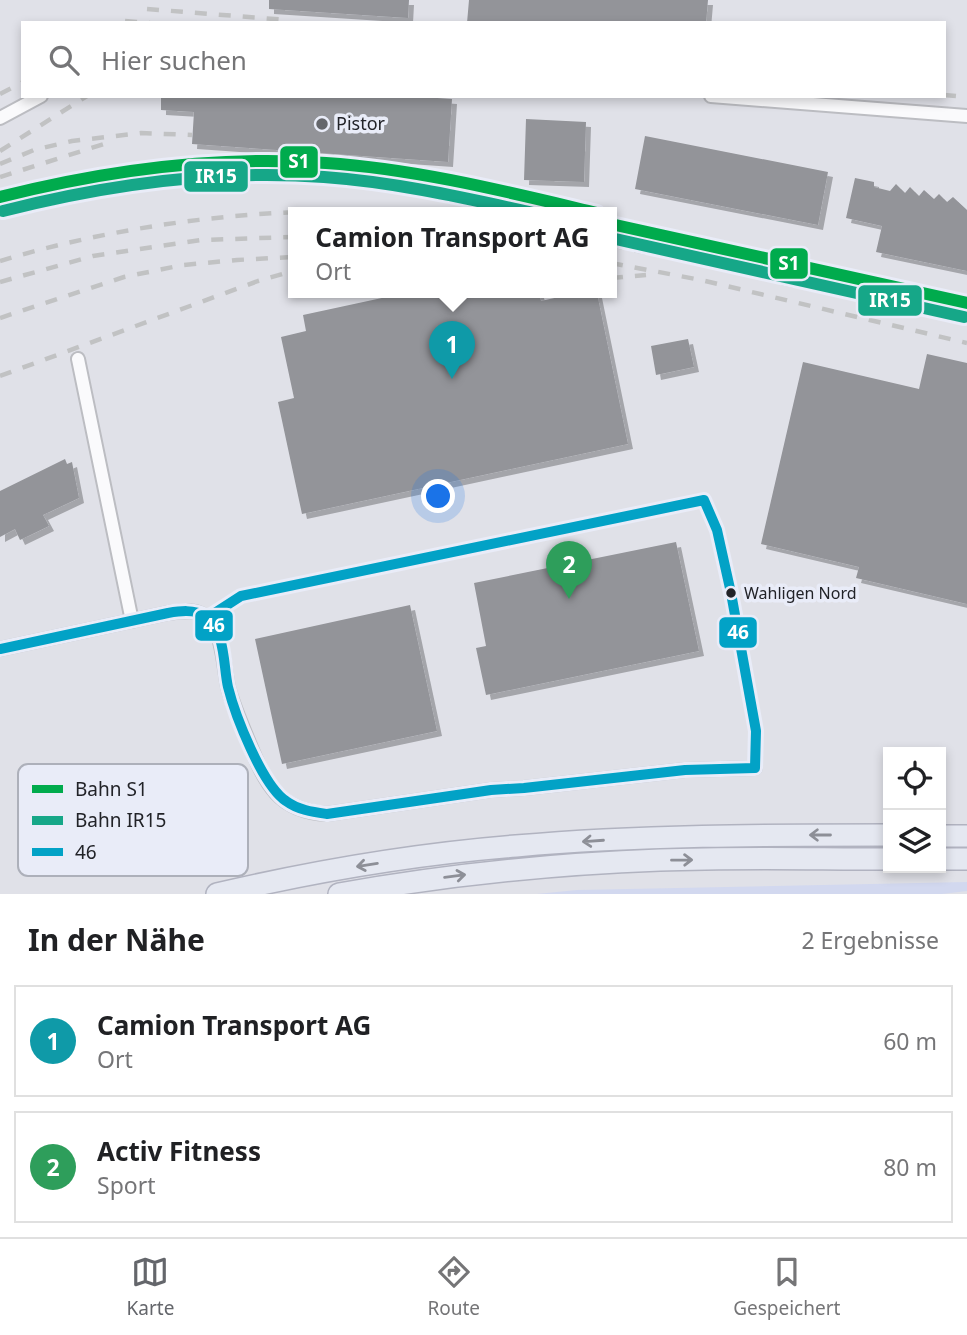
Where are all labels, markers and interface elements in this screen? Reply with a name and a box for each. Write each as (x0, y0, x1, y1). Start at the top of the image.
search box (21, 21, 946, 98)
icon: search (45, 41, 83, 79)
text: Hier suchen (101, 42, 247, 78)
place label: Pistor (336, 111, 386, 135)
marker: Pistor (314, 116, 330, 132)
line badge: S1 (279, 145, 319, 179)
text: S1 (288, 148, 310, 174)
line badge: IR15 (183, 160, 249, 193)
text: IR15 (195, 163, 237, 189)
popup (288, 207, 617, 298)
text: Camion Transport AG (315, 219, 590, 255)
line badge: S1 (769, 247, 809, 280)
text: S1 (778, 250, 800, 276)
text: Ort (315, 255, 351, 287)
line badge: IR15 (857, 284, 923, 317)
text: IR15 (869, 287, 911, 313)
pin: 1 (429, 321, 475, 379)
your location (421, 479, 455, 513)
pin: 2 (546, 541, 592, 599)
place label: Wahligen Nord (744, 582, 857, 604)
marker: Wahligen Nord (724, 586, 738, 600)
line badge: 46 (194, 609, 234, 642)
text: 46 (203, 612, 225, 638)
line badge: 46 (718, 616, 758, 649)
text: 46 (727, 619, 749, 645)
map controls (883, 747, 946, 873)
button: locate (883, 747, 946, 810)
legend (18, 764, 248, 876)
text: Bahn S1 (75, 776, 148, 802)
text: Bahn IR15 (75, 807, 166, 833)
button: layers (883, 810, 946, 873)
one-way arrow (809, 828, 832, 842)
one-way arrow (582, 835, 604, 848)
text: 46 (75, 839, 97, 865)
one-way arrow (670, 853, 693, 867)
one-way arrow (356, 859, 378, 872)
one-way arrow (443, 870, 466, 883)
text: In der Nähe (28, 919, 205, 960)
text: 2 Ergebnisse (801, 924, 939, 956)
text: Camion Transport AG (97, 1007, 371, 1043)
text: 1 (46, 1025, 60, 1057)
text: 60 m (883, 1025, 937, 1057)
text: Ort (97, 1043, 133, 1075)
text: Activ Fitness (97, 1133, 261, 1169)
text: 2 (46, 1151, 60, 1183)
text: 80 m (883, 1151, 937, 1183)
text: Sport (97, 1169, 156, 1201)
tab: Karte (127, 1253, 174, 1321)
tab: Route (427, 1253, 480, 1321)
tab: Gespeichert (733, 1253, 840, 1321)

